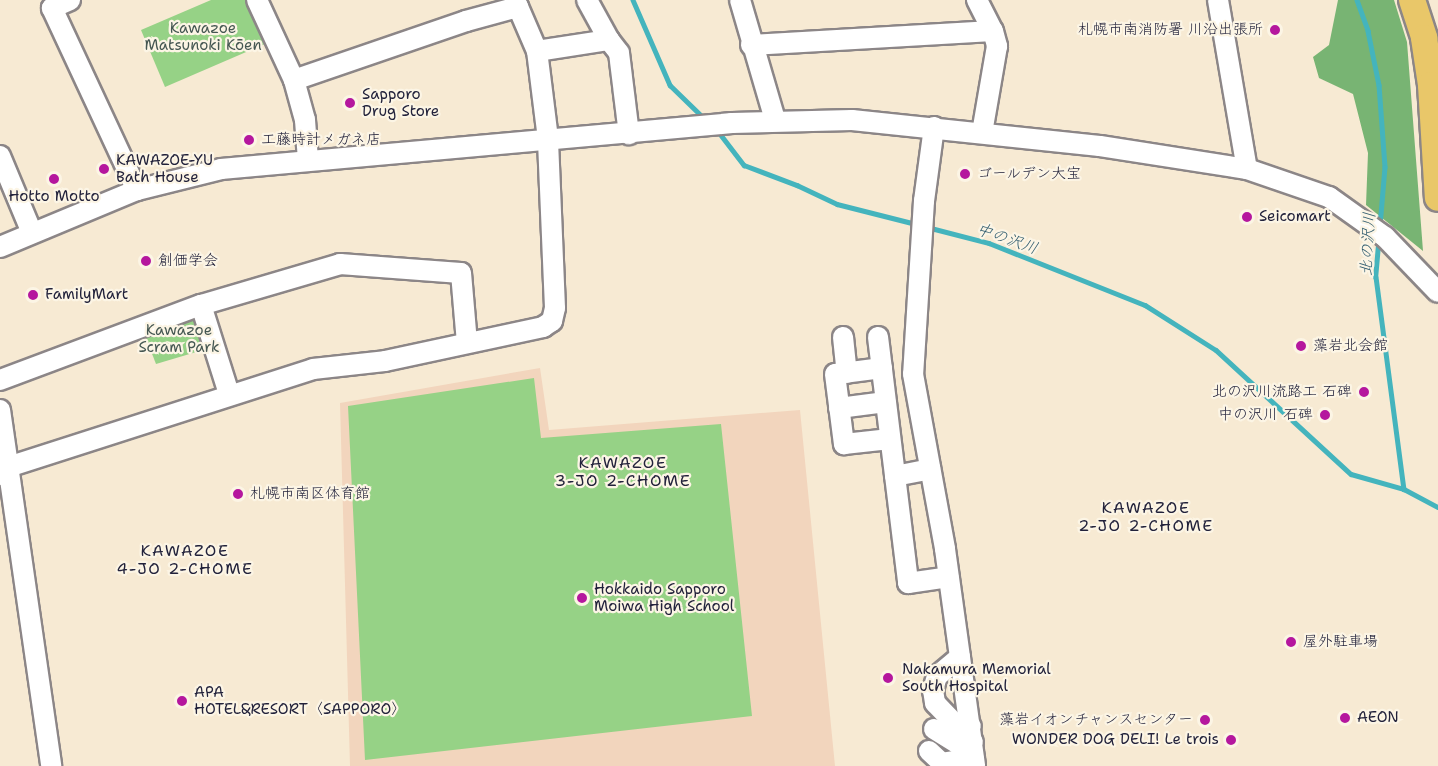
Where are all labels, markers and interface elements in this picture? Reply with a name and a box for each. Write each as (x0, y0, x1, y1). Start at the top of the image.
park label: Kawazoe Matsunoki Kōen (144, 19, 262, 54)
place label: 札幌市南消防署 川沿出張所 (1078, 21, 1263, 39)
marker: 札幌市南消防署 川沿出張所 (1268, 23, 1282, 37)
place label: Sapporo Drug Store (362, 85, 439, 120)
marker: Sapporo Drug Store (343, 96, 357, 110)
place label: 工藤時計メガネ店 (261, 131, 381, 149)
marker: 工藤時計メガネ店 (242, 133, 256, 147)
place label: KAWAZOE-YU Bath House (116, 151, 213, 186)
marker: KAWAZOE-YU Bath House (97, 162, 111, 176)
place label: ゴールデン大宝 (977, 165, 1082, 183)
marker: ゴールデン大宝 (958, 167, 972, 181)
marker: Hotto Motto (47, 172, 61, 186)
place label: Hotto Motto (9, 188, 99, 206)
place label: Seicomart (1259, 208, 1331, 226)
marker: Seicomart (1240, 210, 1254, 224)
water label: 北の沢川 (1357, 212, 1379, 276)
water label: 中の沢川 (974, 220, 1040, 258)
place label: 創価学会 (158, 252, 218, 270)
marker: 創価学会 (139, 254, 153, 268)
place label: FamilyMart (45, 286, 128, 304)
marker: FamilyMart (26, 288, 40, 302)
park label: Kawazoe Scram Park (139, 321, 219, 356)
place label: 藻岩北会館 (1313, 337, 1388, 355)
marker: 藻岩北会館 (1294, 339, 1308, 353)
place label: 北の沢川流路工 石碑 (1212, 383, 1352, 401)
marker: 北の沢川流路工 石碑 (1357, 385, 1371, 399)
place label: 中の沢川 石碑 (1218, 406, 1313, 424)
marker: 中の沢川 石碑 (1318, 408, 1332, 422)
district label: KAWAZOE 3-JO 2-CHOME (555, 453, 691, 491)
place label: 札幌市南区体育館 (250, 485, 370, 503)
marker: 札幌市南区体育館 (231, 487, 245, 501)
district label: KAWAZOE 2-JO 2-CHOME (1078, 498, 1214, 536)
district label: KAWAZOE 4-JO 2-CHOME (117, 541, 253, 579)
place label: Hokkaido Sapporo Moiwa High School (594, 580, 734, 615)
marker: Hokkaido Sapporo Moiwa High School (575, 591, 589, 605)
place label: 屋外駐車場 (1303, 633, 1378, 651)
marker: 屋外駐車場 (1284, 635, 1298, 649)
place label: Nakamura Memorial South Hospital (902, 660, 1051, 695)
marker: Nakamura Memorial South Hospital (879, 669, 897, 687)
place label: APA HOTEL&RESORT〈SAPPORO〉 (194, 683, 406, 718)
marker: APA HOTEL&RESORT〈SAPPORO〉 (175, 694, 189, 708)
place label: AEON (1357, 709, 1399, 727)
place label: 藻岩イオンチャンスセンター (998, 711, 1193, 729)
marker: AEON (1338, 711, 1352, 725)
marker: 藻岩イオンチャンスセンター (1198, 713, 1212, 727)
place label: WONDER DOG DELI! Le trois (1012, 731, 1219, 749)
marker: WONDER DOG DELI! Le trois (1224, 733, 1238, 747)

